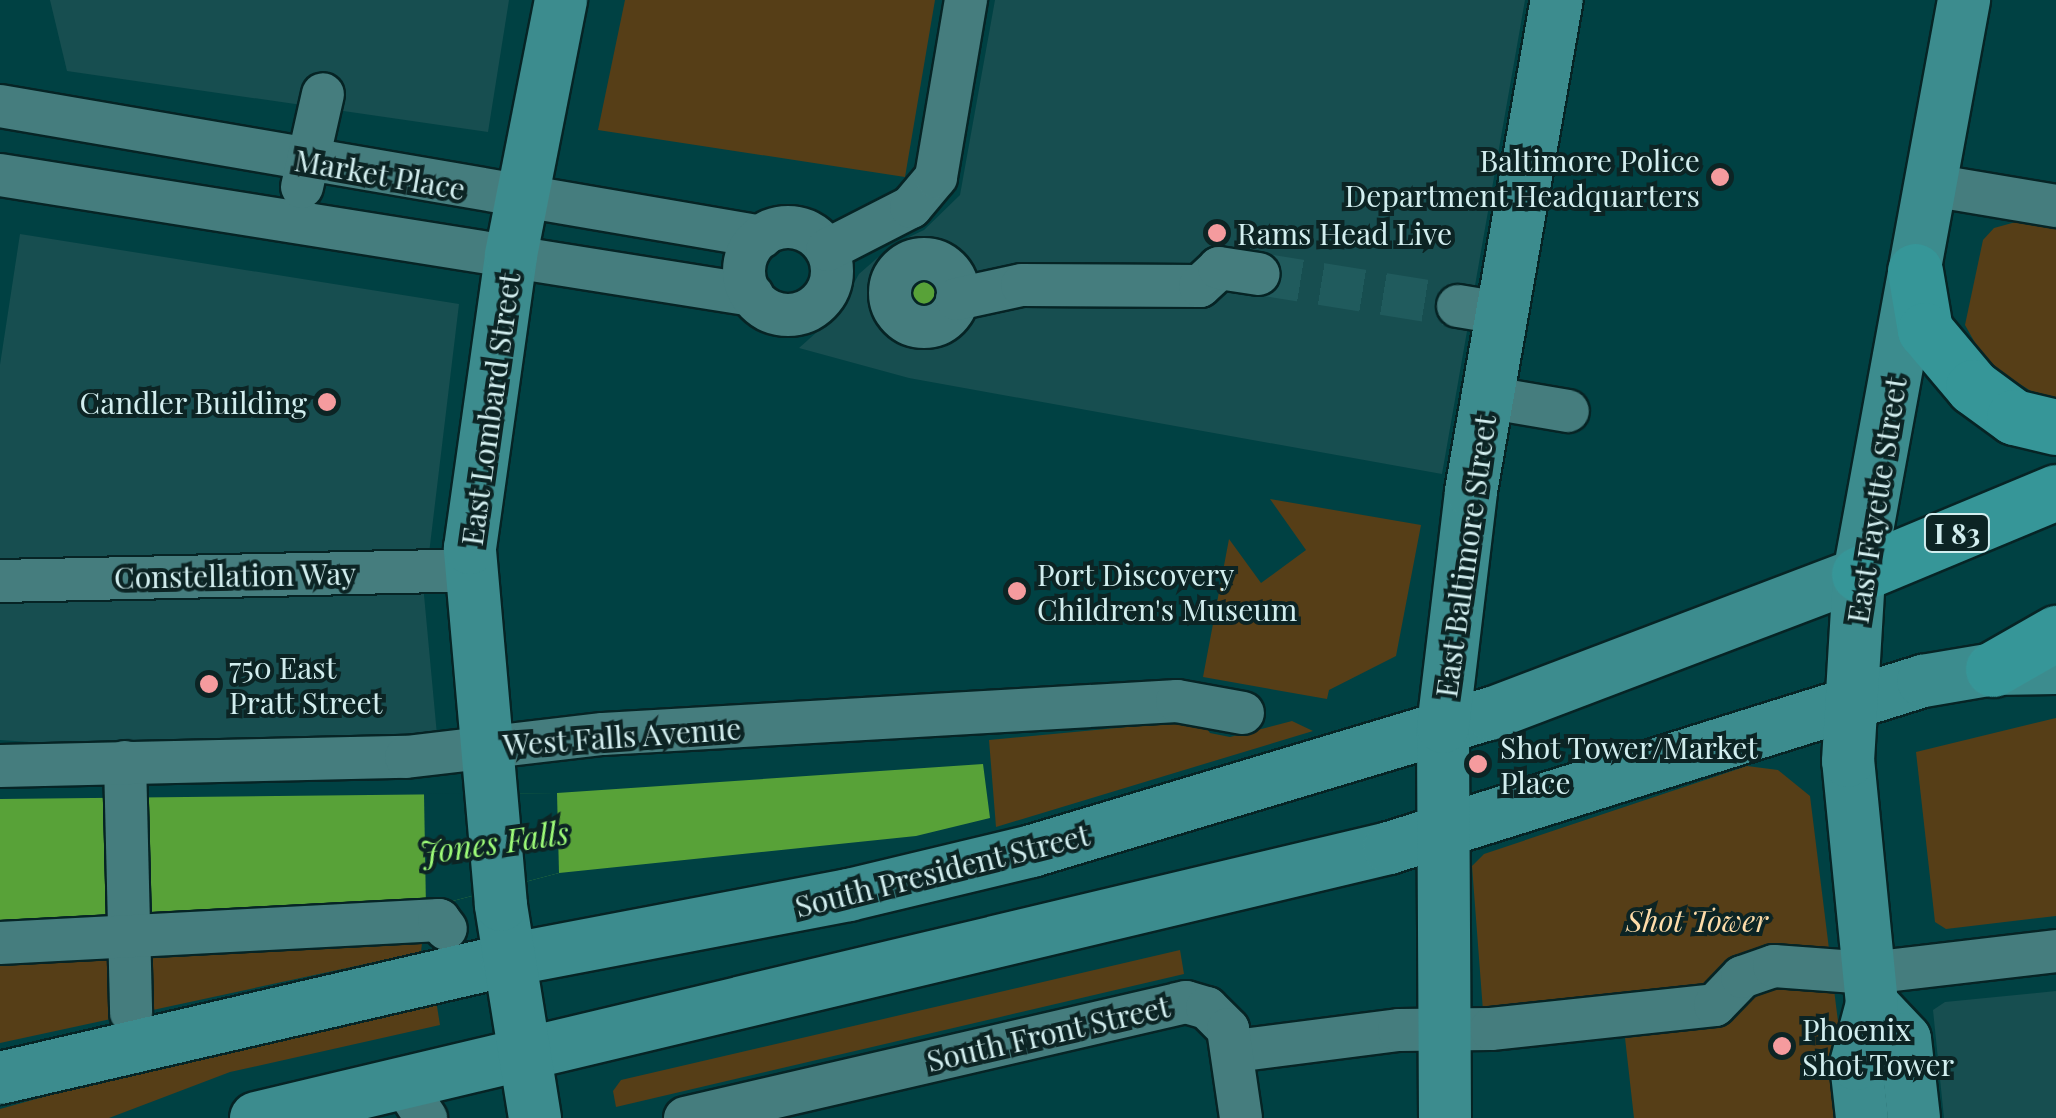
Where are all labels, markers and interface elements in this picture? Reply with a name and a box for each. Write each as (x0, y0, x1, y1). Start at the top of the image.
street label: Market Place (292, 141, 468, 207)
place label: Baltimore Police Department Headquarters (1344, 142, 1700, 212)
marker: Baltimore Police Department Headquarters (1709, 166, 1731, 188)
place label: Rams Head Live (1237, 215, 1452, 251)
marker: Rams Head Live (1206, 222, 1228, 244)
street label: East Lombard Street (453, 270, 527, 548)
street label: East Fayette Street (1839, 374, 1913, 626)
place label: Candler Building (79, 384, 307, 420)
marker: Candler Building (316, 391, 338, 413)
street label: East Baltimore Street (1427, 412, 1503, 700)
road number: I 83 (1922, 510, 1992, 556)
street label: Constellation Way (113, 555, 357, 595)
place label: Port Discovery Children's Museum (1037, 556, 1297, 626)
marker: Port Discovery Children's Museum (1006, 580, 1028, 602)
place label: 750 East Pratt Street (229, 649, 383, 720)
marker: 750 East Pratt Street (198, 673, 220, 695)
street label: West Falls Avenue (501, 710, 743, 762)
place label: Shot Tower/Market Place (1500, 729, 1759, 800)
marker: Shot Tower/Market Place (1465, 751, 1491, 777)
water label: Jones Falls (417, 813, 571, 871)
street label: South President Street (791, 816, 1093, 924)
park label: Shot Tower (1626, 902, 1768, 938)
street label: South Front Street (923, 987, 1173, 1079)
place label: Phoenix Shot Tower (1802, 1011, 1955, 1082)
marker: Phoenix Shot Tower (1771, 1035, 1793, 1057)

